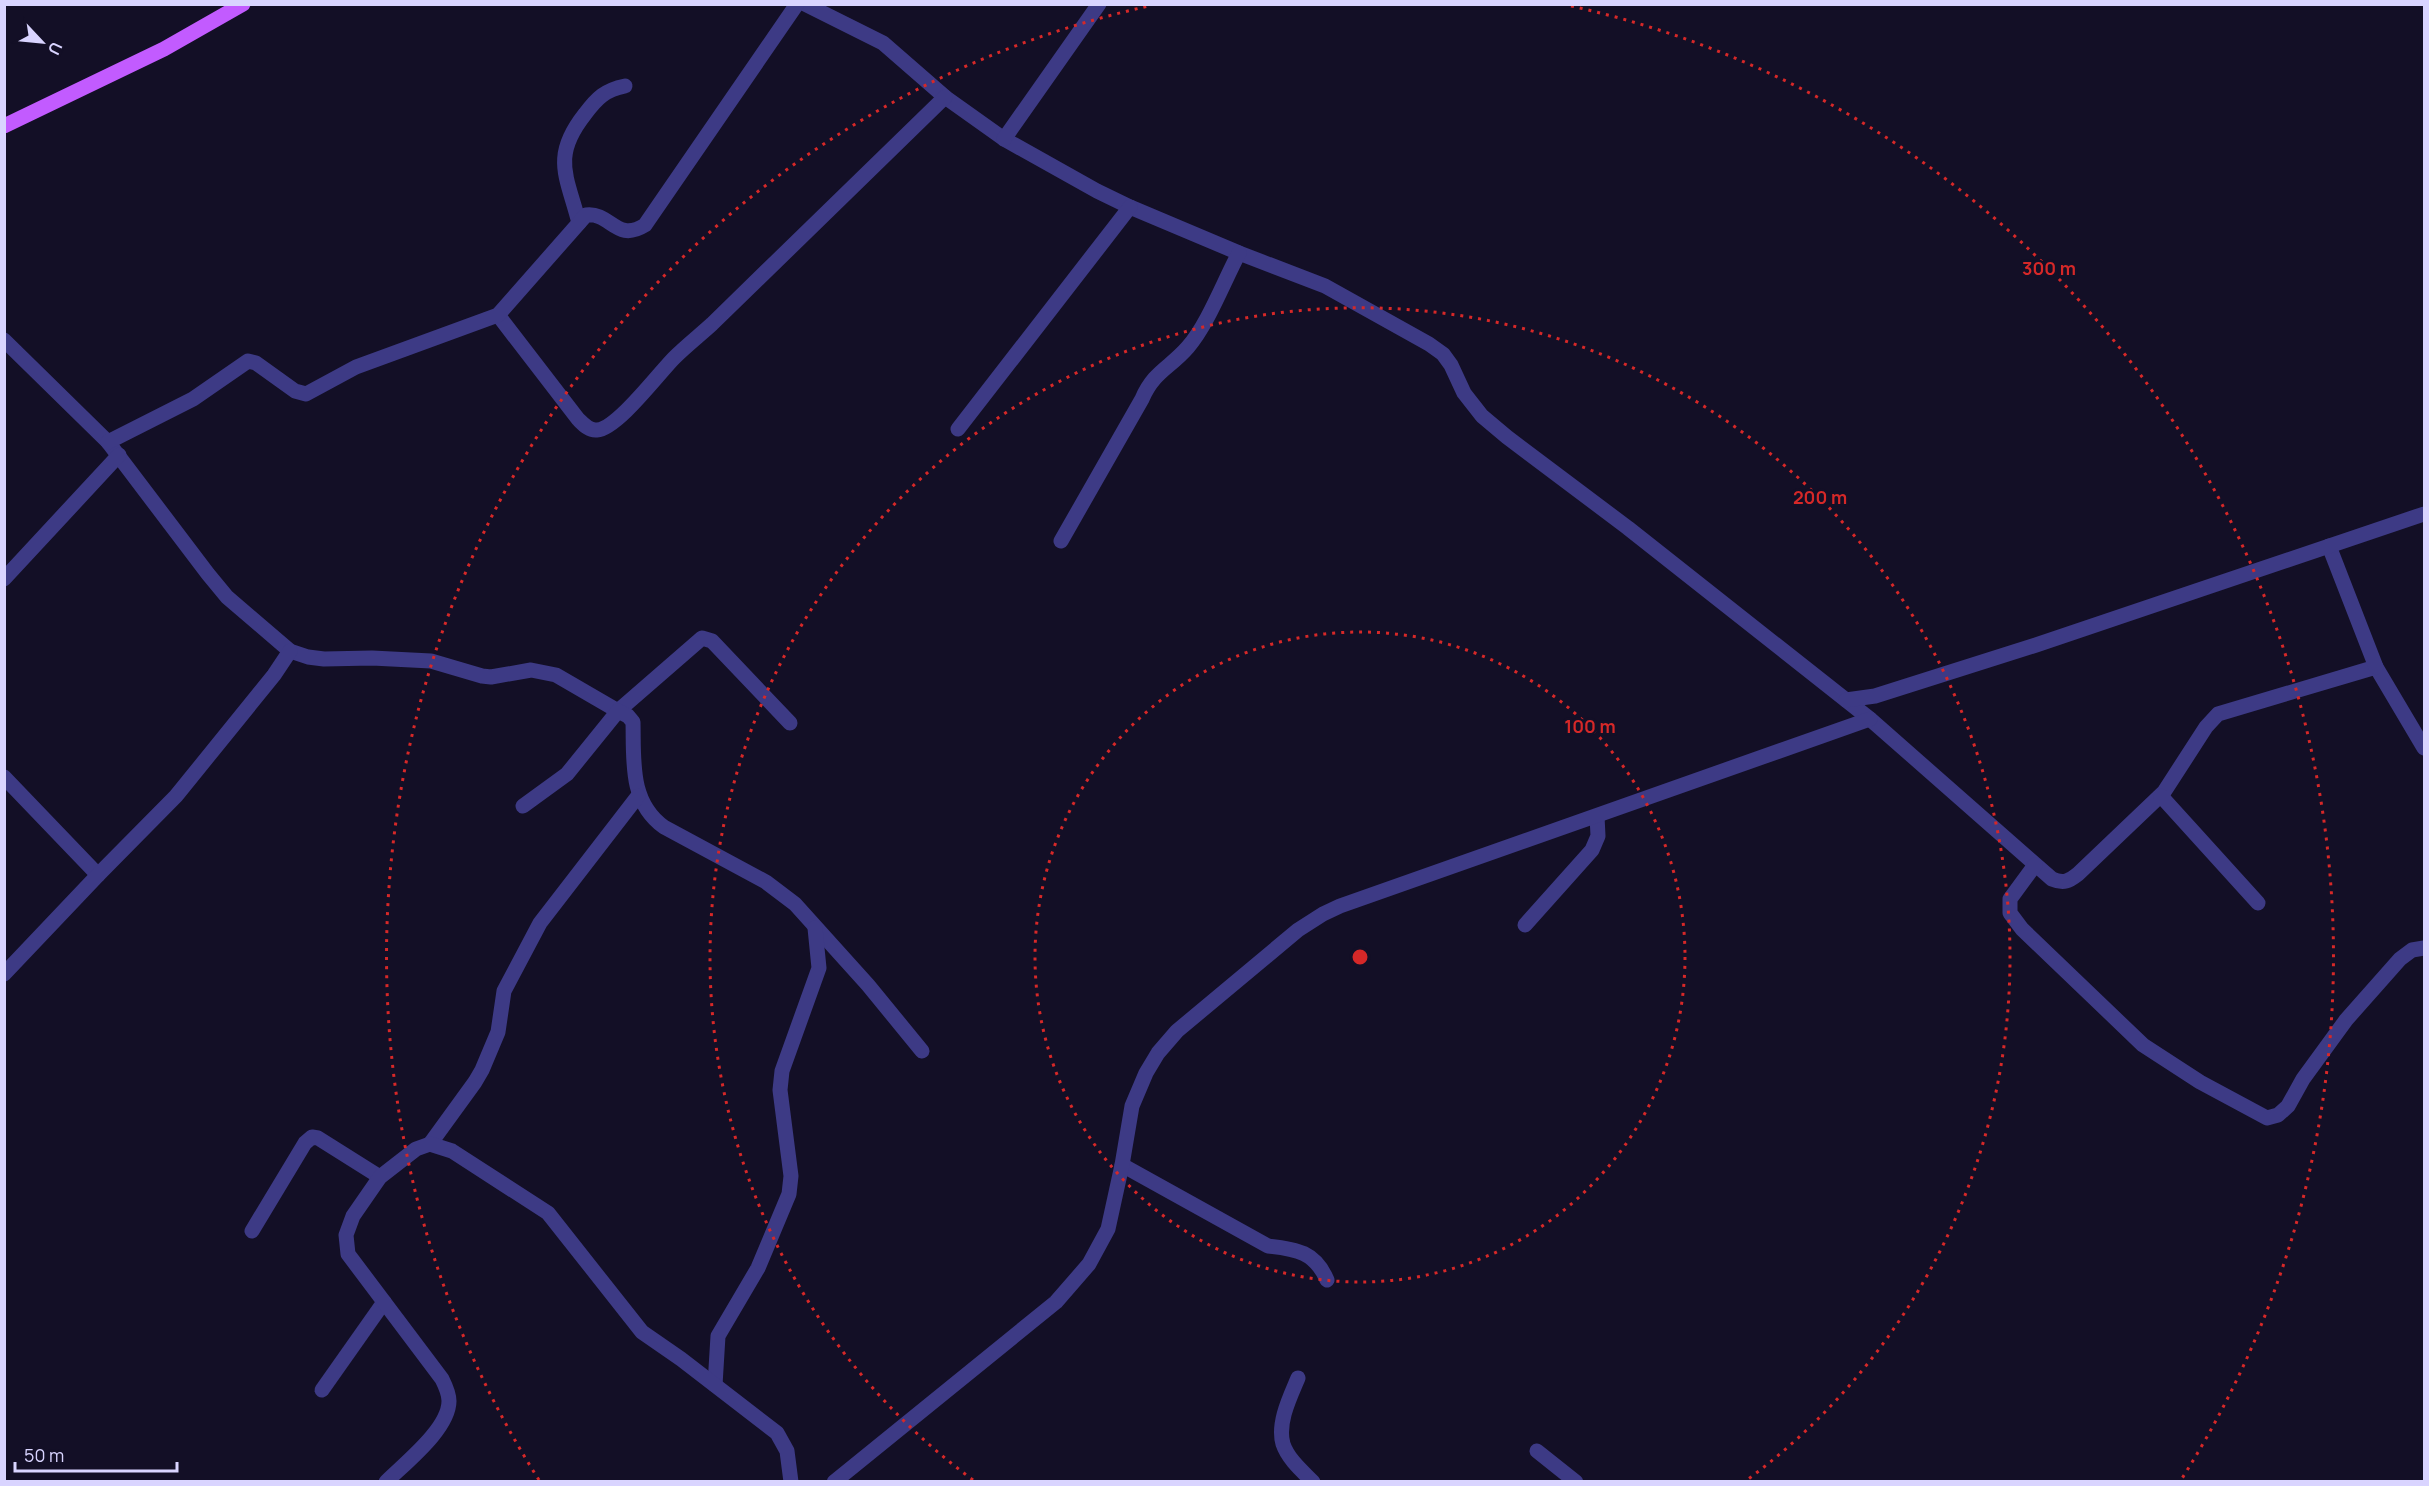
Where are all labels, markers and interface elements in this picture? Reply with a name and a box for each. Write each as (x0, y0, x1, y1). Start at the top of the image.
north arrow (12, 12, 72, 72)
text: U (43, 39, 68, 59)
text: 300 m (2022, 256, 2076, 280)
text: 200 m (1793, 485, 1847, 509)
text: 100 m (1564, 714, 1616, 738)
centre of rings (1350, 947, 1370, 967)
scale bar (15, 1435, 177, 1473)
text: 50 m (24, 1443, 64, 1467)

